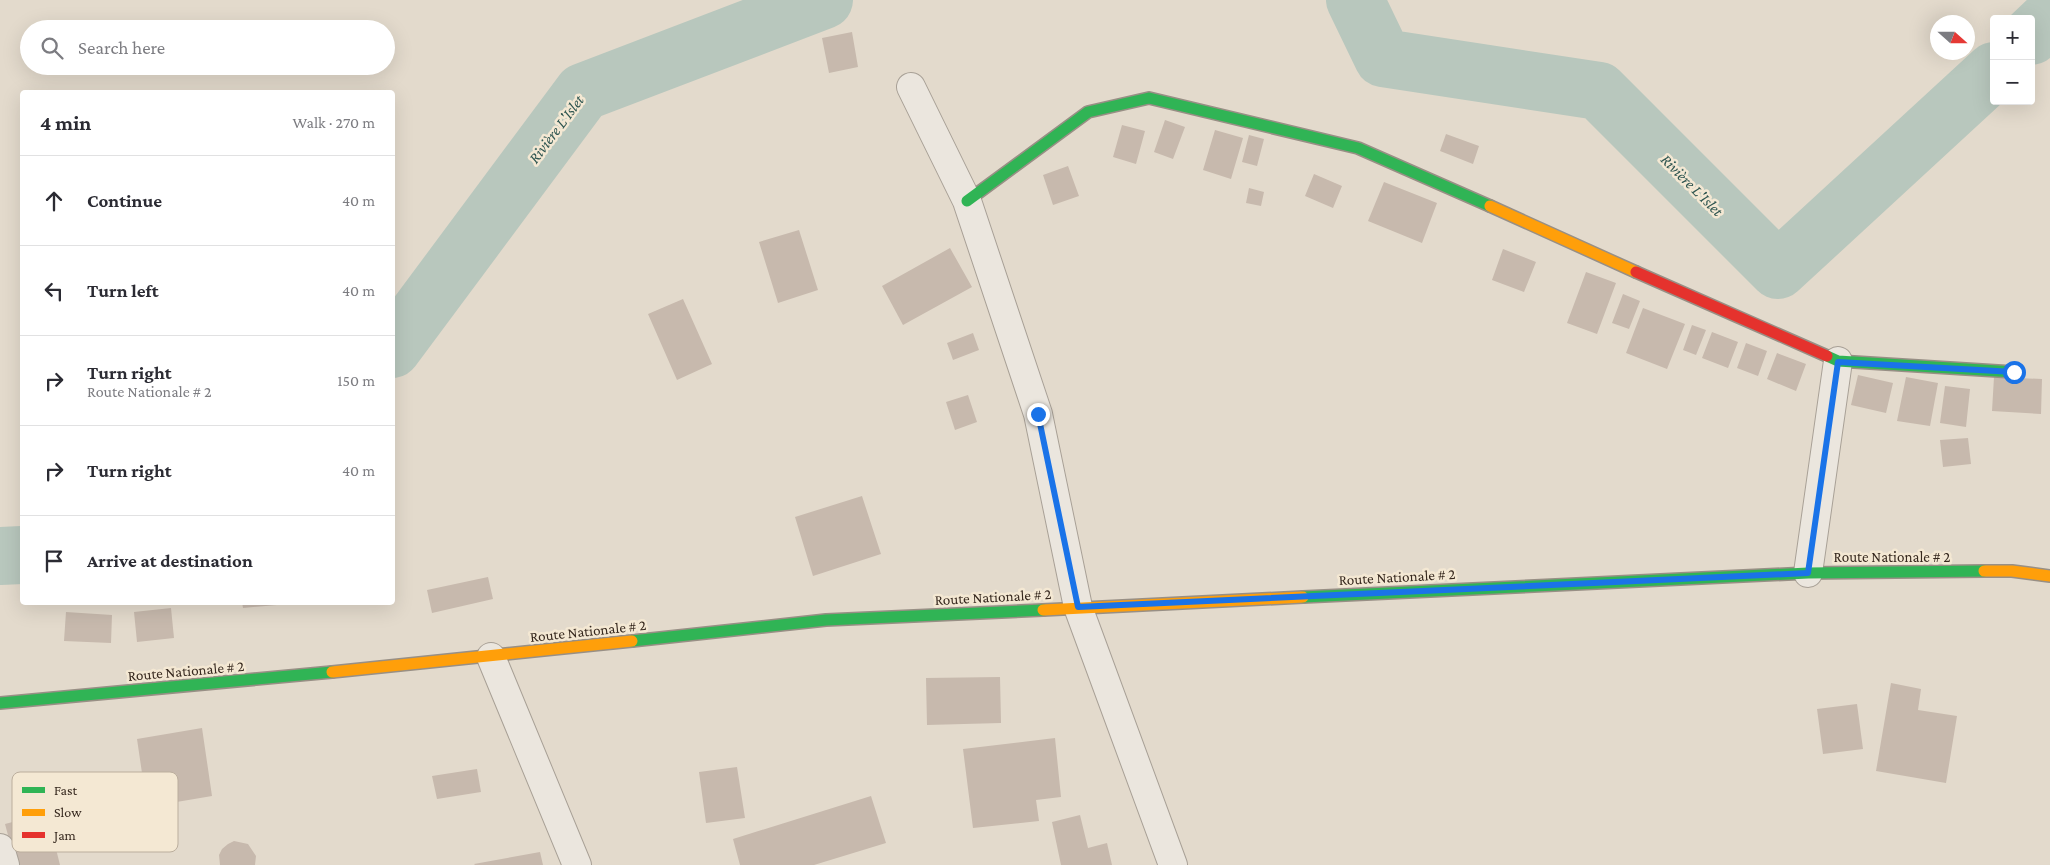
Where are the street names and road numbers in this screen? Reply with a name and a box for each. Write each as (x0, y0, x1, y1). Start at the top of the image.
street label: Route Nationale # 2 (1834, 549, 1950, 565)
street label: Route Nationale # 2 (1338, 566, 1456, 588)
street label: Route Nationale # 2 (934, 586, 1052, 608)
street label: Route Nationale # 2 (529, 617, 647, 645)
street label: Route Nationale # 2 (127, 658, 245, 684)

